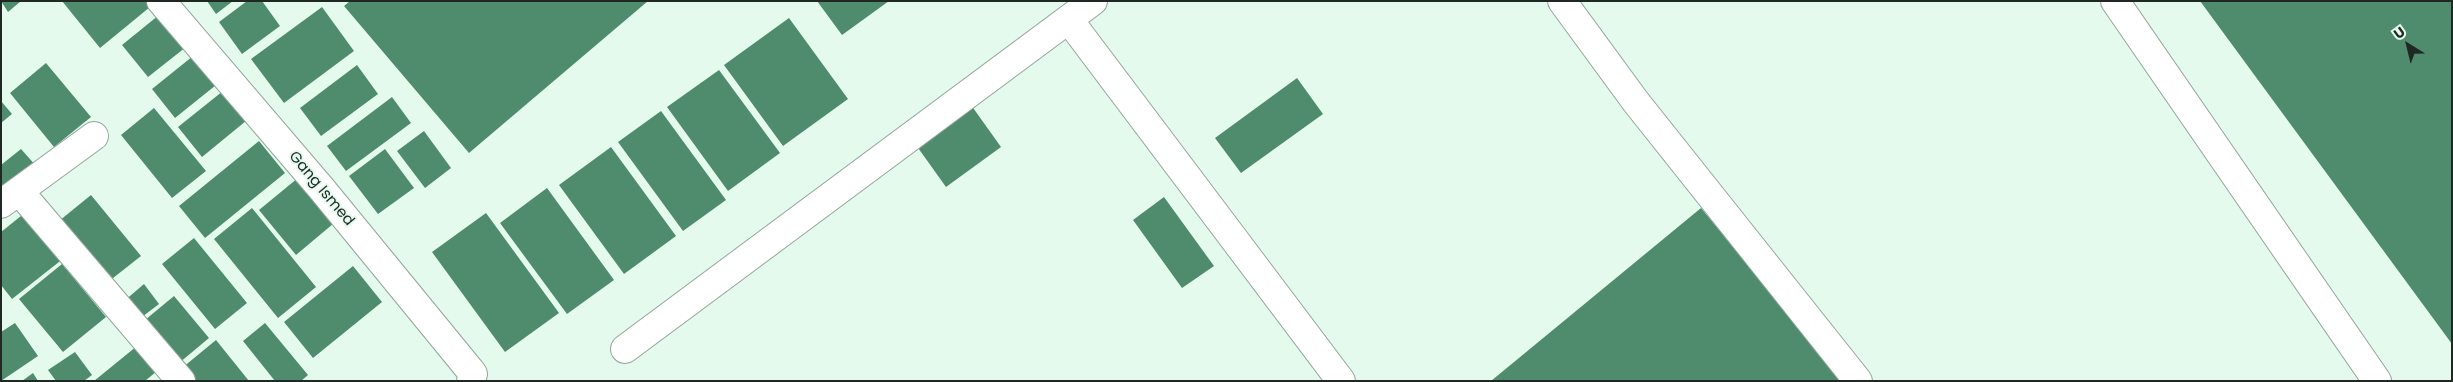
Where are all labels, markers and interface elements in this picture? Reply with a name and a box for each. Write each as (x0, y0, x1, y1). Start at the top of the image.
north arrow (2383, 20, 2433, 70)
text: U (2389, 22, 2409, 44)
street label: Gang Ismed (285, 148, 357, 230)

